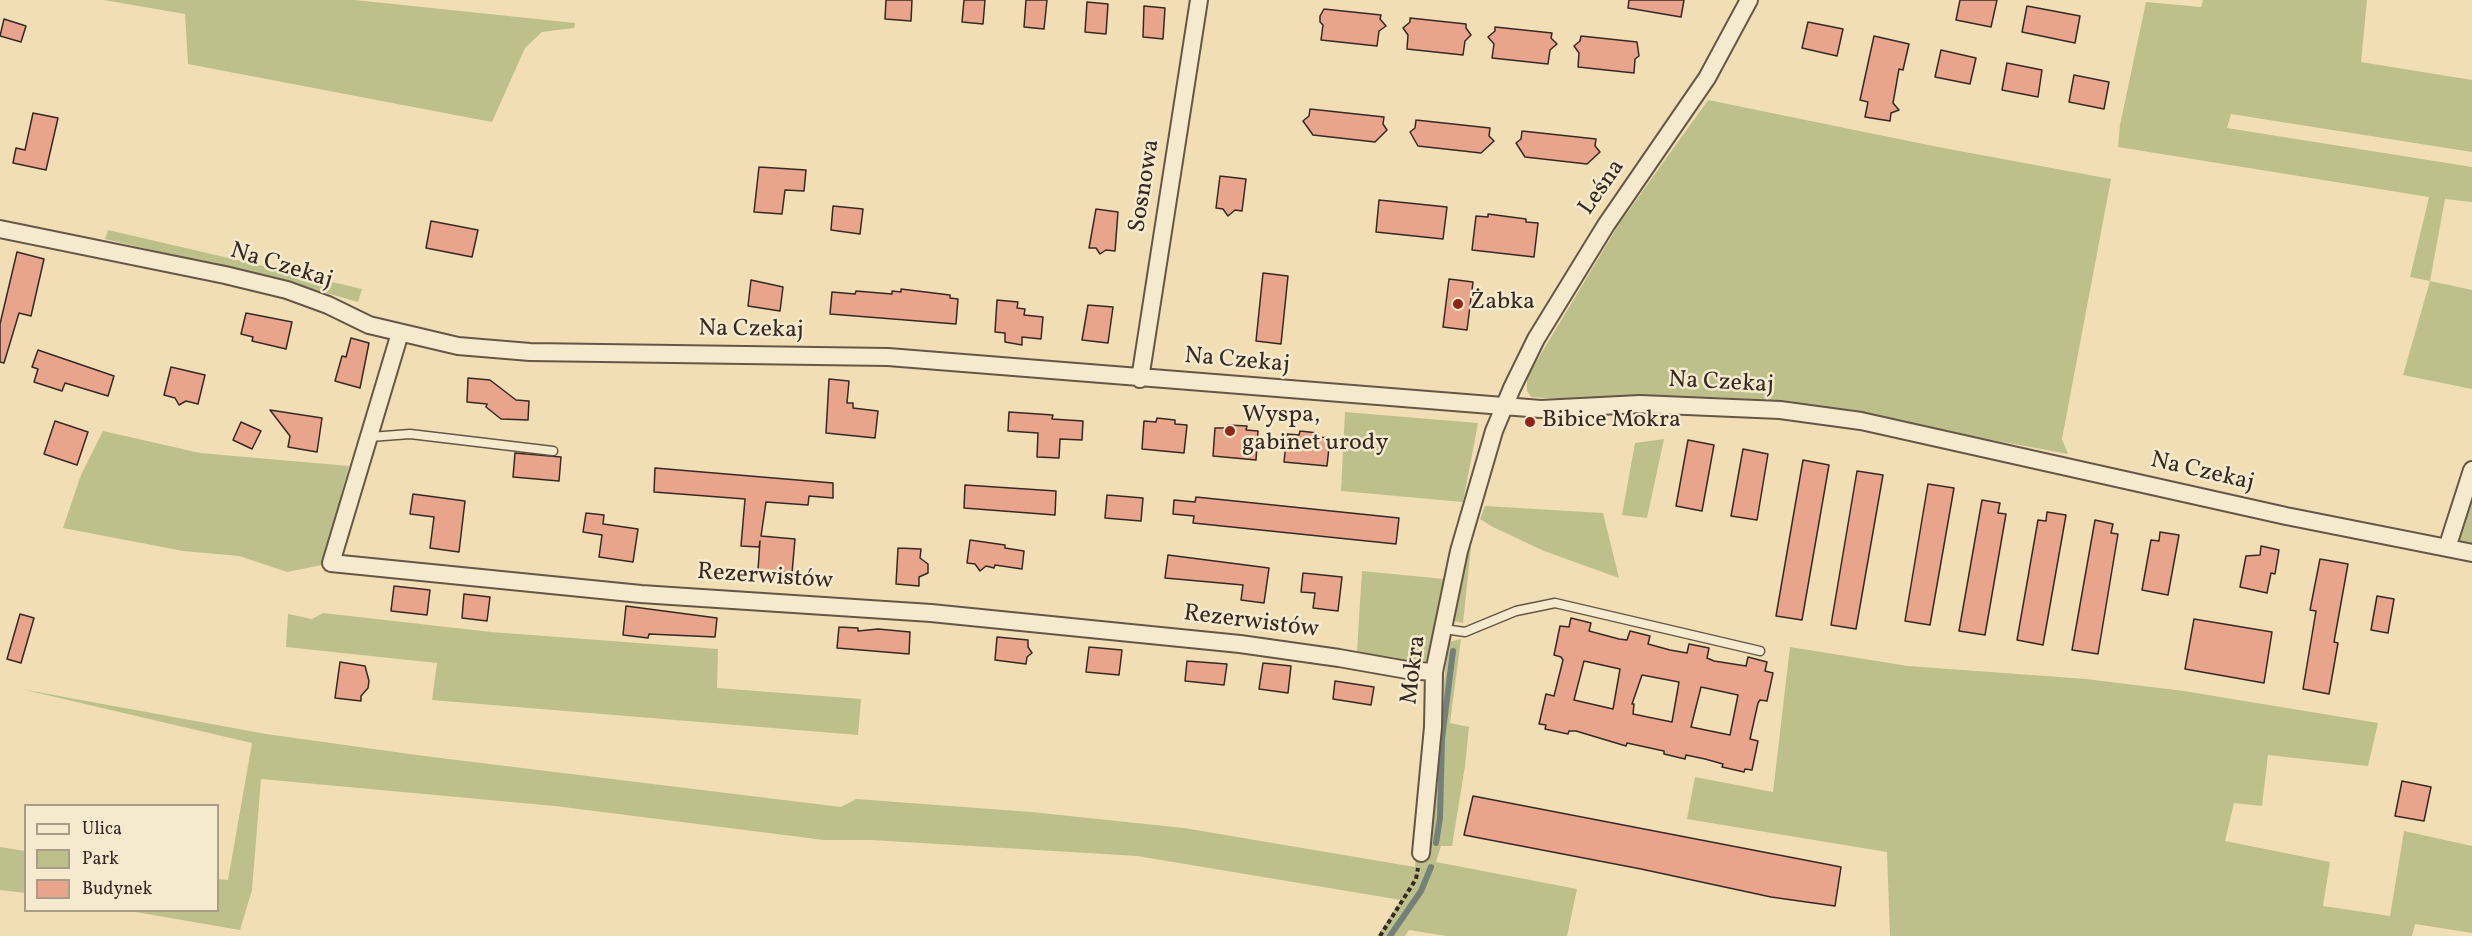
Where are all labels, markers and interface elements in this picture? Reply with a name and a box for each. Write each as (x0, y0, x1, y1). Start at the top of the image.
street label: Sosnowa (1124, 137, 1168, 235)
street label: Leśna (1574, 155, 1632, 221)
street label: Na Czekaj (226, 238, 336, 296)
place label: Żabka (1470, 290, 1535, 318)
marker: Żabka (1451, 297, 1465, 311)
street label: Na Czekaj (698, 316, 804, 346)
street label: Na Czekaj (1183, 343, 1291, 381)
street label: Na Czekaj (1668, 367, 1774, 401)
place label: Wyspa, gabinet urody (1242, 403, 1388, 459)
place label: Bibice Mokra (1542, 408, 1681, 436)
marker: Bibice Mokra (1523, 415, 1537, 429)
marker: Wyspa, gabinet urody (1223, 424, 1237, 438)
street label: Na Czekaj (2147, 447, 2257, 499)
street label: Rezerwistów (696, 559, 834, 597)
street label: Rezerwistów (1182, 600, 1320, 646)
street label: Mokra (1396, 634, 1434, 706)
legend (24, 804, 219, 912)
text: Ulica (82, 817, 122, 842)
text: Park (82, 847, 119, 872)
text: Budynek (82, 877, 152, 902)

